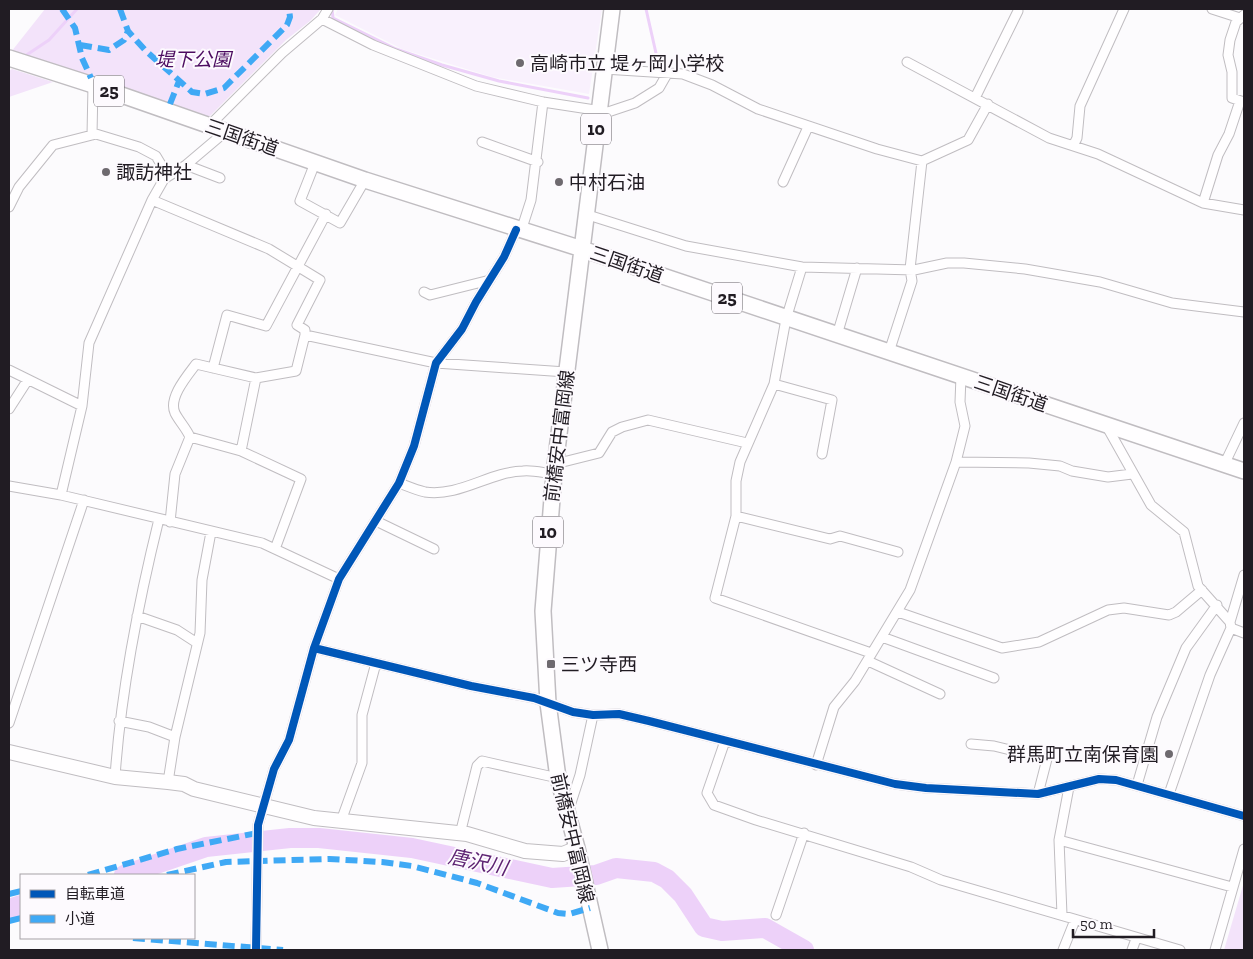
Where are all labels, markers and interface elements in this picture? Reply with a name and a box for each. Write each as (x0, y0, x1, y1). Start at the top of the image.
park label: 堤下公園 (155, 48, 234, 71)
place label: 高崎市立 堤ヶ岡小学校 (530, 52, 724, 75)
marker: 高崎市立 堤ヶ岡小学校 (514, 57, 526, 69)
road number: 25 (94, 76, 124, 106)
street label: 三国街道 (202, 114, 282, 161)
road number: 10 (581, 114, 611, 144)
place label: 諏訪神社 (116, 161, 192, 184)
marker: 諏訪神社 (100, 166, 112, 178)
place label: 中村石油 (569, 171, 645, 194)
marker: 中村石油 (553, 176, 565, 188)
street label: 三国街道 (587, 241, 667, 288)
road number: 25 (712, 282, 742, 314)
street label: 前橋安中富岡線 (540, 369, 579, 503)
street label: 三国街道 (971, 370, 1051, 417)
road number: 10 (533, 516, 563, 548)
place label: 三ツ寺西 (561, 653, 637, 676)
marker: 三ツ寺西 (545, 658, 557, 670)
place label: 群馬町立南保育園 (1007, 743, 1159, 766)
marker: 群馬町立南保育園 (1163, 748, 1175, 760)
street label: 前橋安中富岡線 (546, 771, 599, 906)
water label: 唐沢川 (446, 844, 512, 880)
legend (20, 874, 195, 939)
text: 自転車道 (65, 885, 125, 903)
scale bar (1073, 906, 1154, 938)
text: 小道 (65, 910, 95, 928)
text: 50 m (1080, 915, 1113, 933)

